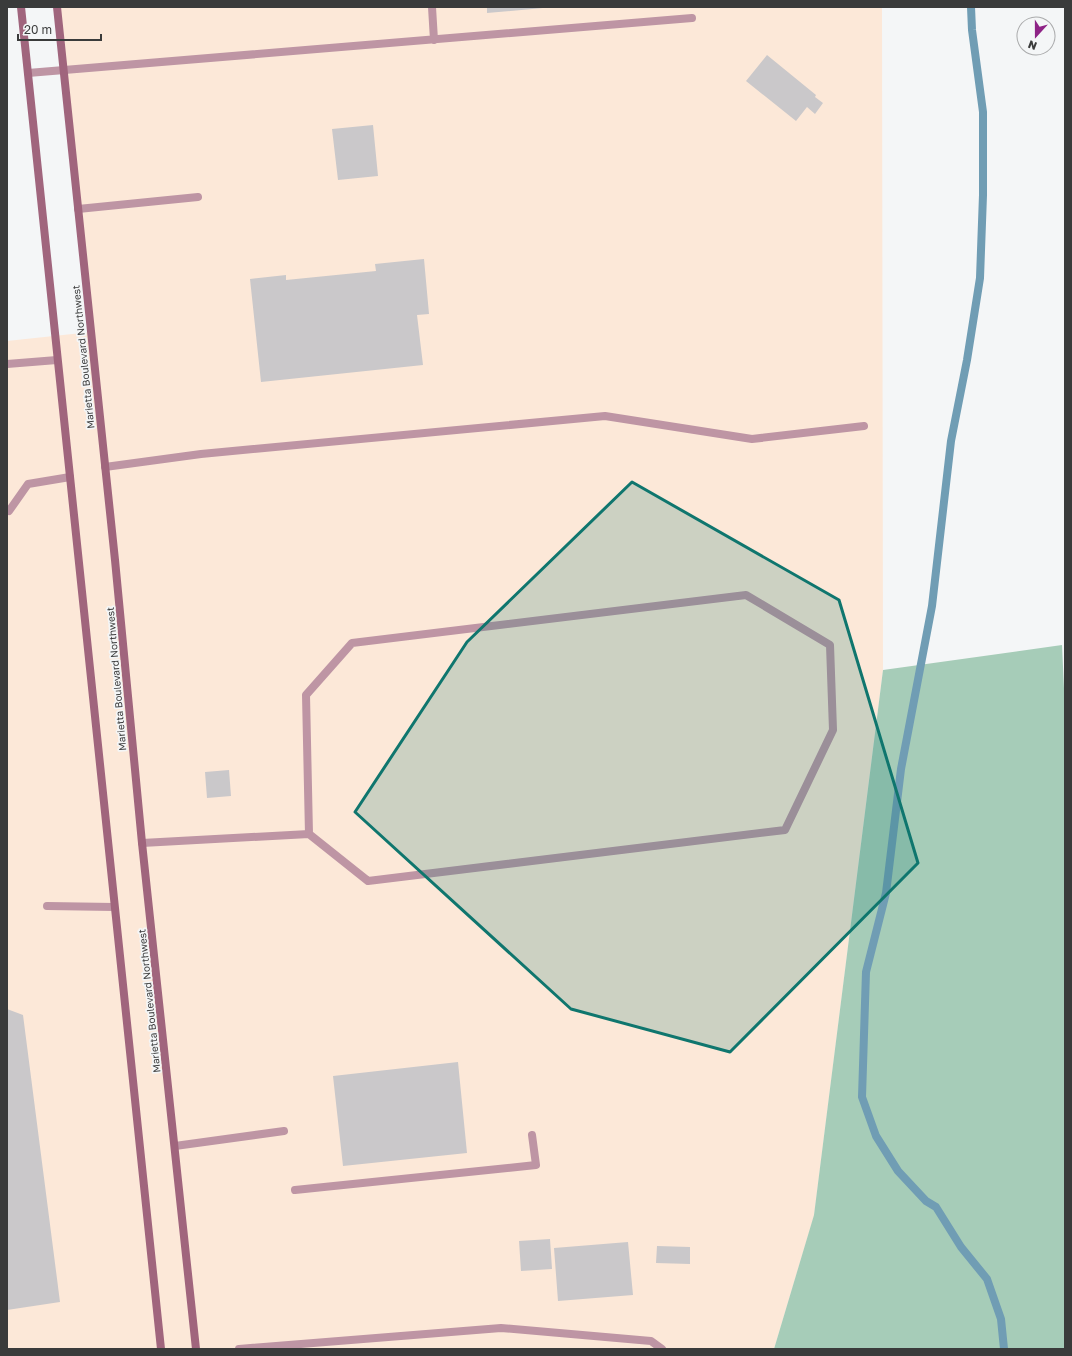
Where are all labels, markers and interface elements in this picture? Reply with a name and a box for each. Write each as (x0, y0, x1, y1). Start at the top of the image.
scale bar (18, 16, 101, 42)
north arrow (1016, 16, 1056, 56)
text: 20 m (24, 22, 52, 37)
text: N (1026, 38, 1038, 53)
street label: Marietta Boulevard Northwest (69, 285, 97, 429)
street label: Marietta Boulevard Northwest (104, 607, 128, 751)
street label: Marietta Boulevard Northwest (135, 929, 163, 1073)

